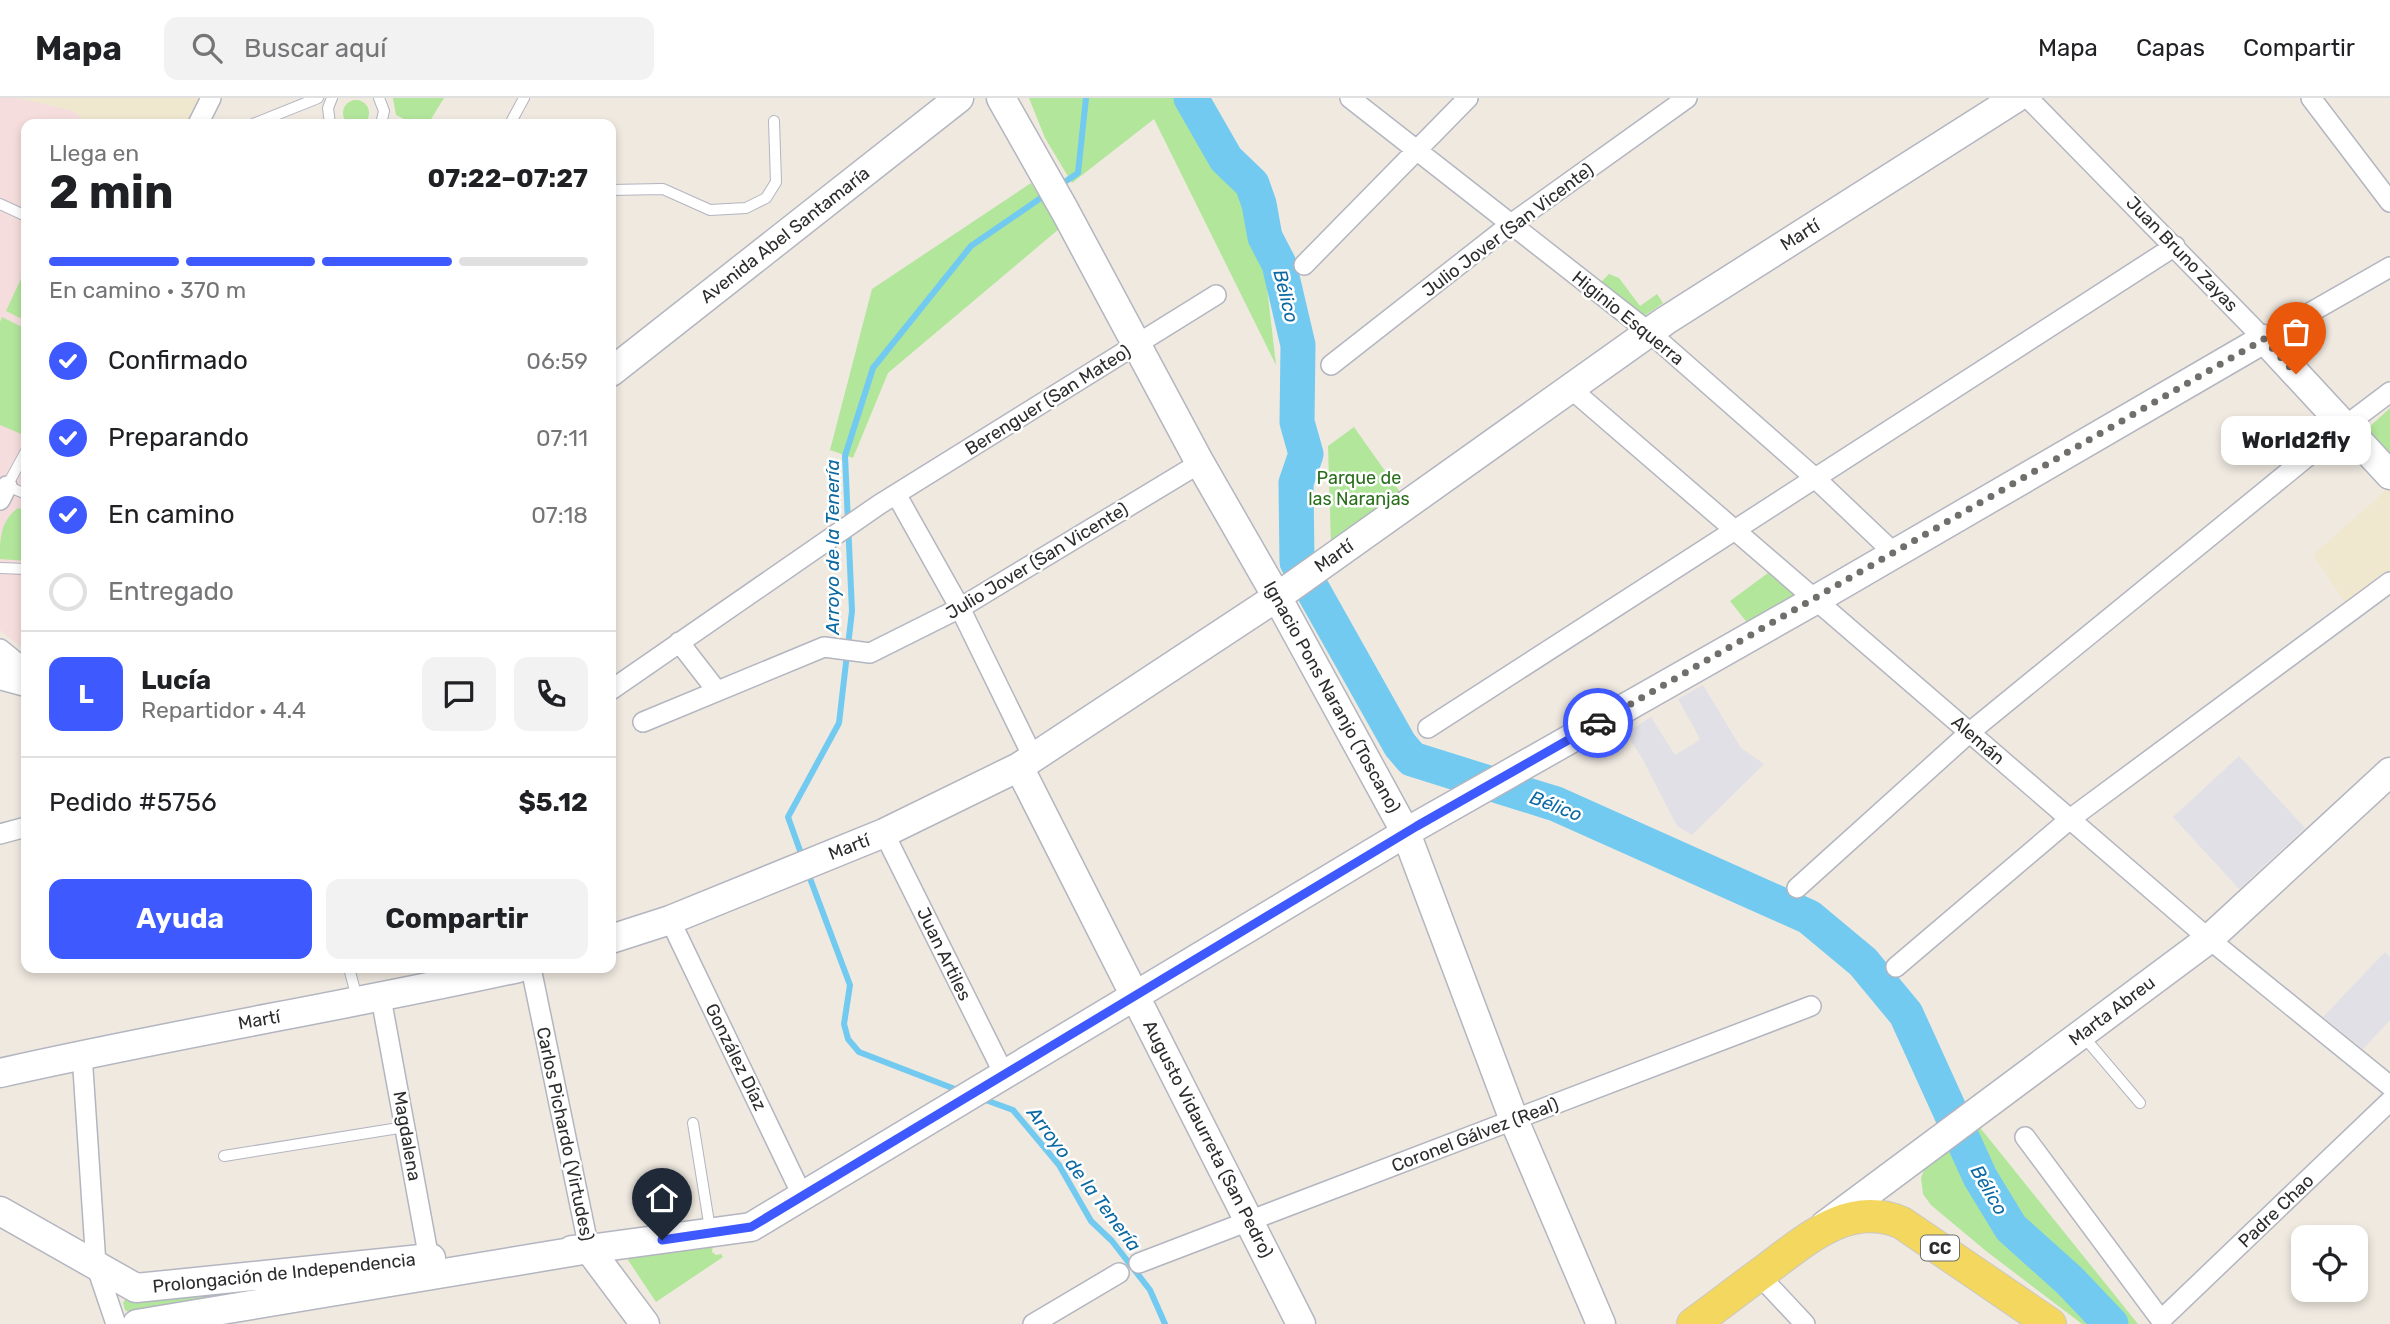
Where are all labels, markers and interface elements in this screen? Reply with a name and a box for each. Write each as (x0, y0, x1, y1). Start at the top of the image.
search box (164, 17, 654, 80)
text: Mapa (35, 29, 122, 68)
icon: search (188, 29, 226, 67)
text: Buscar aquí (244, 33, 387, 64)
text: Mapa (2038, 34, 2098, 62)
text: Capas (2136, 34, 2205, 62)
text: Compartir (2243, 34, 2355, 62)
text: Llega en (49, 139, 139, 167)
street label: Julio Jover (San Vicente) (1418, 158, 1598, 302)
street label: Avenida Abel Santamaría (696, 162, 874, 308)
text: 07:22–07:27 (428, 163, 588, 194)
text: 2 min (49, 165, 174, 220)
street label: Juan Bruno Zayas (2121, 192, 2243, 316)
street label: Martí (1776, 214, 1825, 256)
street label: Higinio Esquerra (1568, 266, 1688, 370)
water label: Bélico (1268, 267, 1304, 325)
text: En camino · 370 m (49, 276, 246, 304)
pin (2266, 302, 2326, 374)
icon: bag (2277, 313, 2315, 351)
street label: Berenguer (San Mateo) (961, 340, 1135, 460)
icon: check (49, 342, 87, 380)
text: Confirmado (108, 345, 248, 376)
text: 06:59 (526, 347, 588, 375)
callout: World2fly (2221, 416, 2371, 465)
icon: check (49, 419, 87, 457)
text: Preparando (108, 422, 249, 453)
text: 07:11 (536, 424, 588, 452)
text: World2fly (2241, 426, 2351, 454)
water label: Arroyo de la Tenería (821, 459, 844, 636)
park label: Parque de las Naranjas (1308, 467, 1410, 510)
icon: check (49, 496, 87, 534)
street label: Julio Jover (San Vicente) (942, 498, 1132, 624)
text: En camino (108, 499, 235, 530)
text: 07:18 (531, 501, 588, 529)
street label: Martí (1310, 534, 1359, 577)
text: Entregado (108, 576, 234, 607)
street label: Ignacio Pons Naranjo (Toscano) (1259, 577, 1405, 817)
button: chat (422, 657, 496, 731)
button: phone (514, 657, 588, 731)
text: Lucía (141, 665, 211, 696)
text: L (78, 679, 94, 710)
courier (1563, 688, 1633, 758)
text: Repartidor · 4.4 (141, 696, 306, 724)
icon: car (1579, 704, 1617, 742)
street label: Alemán (1947, 711, 2009, 769)
water label: Bélico (1527, 786, 1585, 826)
text: Pedido #5756 (49, 787, 217, 818)
text: $5.12 (518, 787, 588, 818)
street label: Martí (825, 829, 874, 865)
button: Ayuda (49, 879, 312, 959)
button: Compartir (326, 879, 588, 959)
street label: Juan Artiles (912, 904, 976, 1004)
street label: Marta Abreu (2065, 971, 2159, 1051)
street label: González Díaz (701, 1000, 771, 1114)
street label: Martí (236, 1005, 283, 1035)
street label: Augusto Vidaurreta (San Pedro) (1138, 1016, 1278, 1262)
street label: Carlos Pichardo (Virtudes) (532, 1025, 598, 1243)
street label: Magdalena (388, 1089, 426, 1183)
street label: Coronel Gálvez (Real) (1388, 1093, 1562, 1177)
water label: Arroyo de la Tenería (1022, 1101, 1146, 1256)
water label: Bélico (1966, 1161, 2013, 1219)
pin (632, 1168, 692, 1240)
street label: Padre Chao (2234, 1170, 2318, 1252)
icon: home (643, 1179, 681, 1217)
map controls (2291, 1225, 2368, 1302)
button: locate (2291, 1225, 2368, 1302)
road number: CC (1921, 1236, 1959, 1260)
street label: Prolongación de Independencia (151, 1248, 417, 1298)

